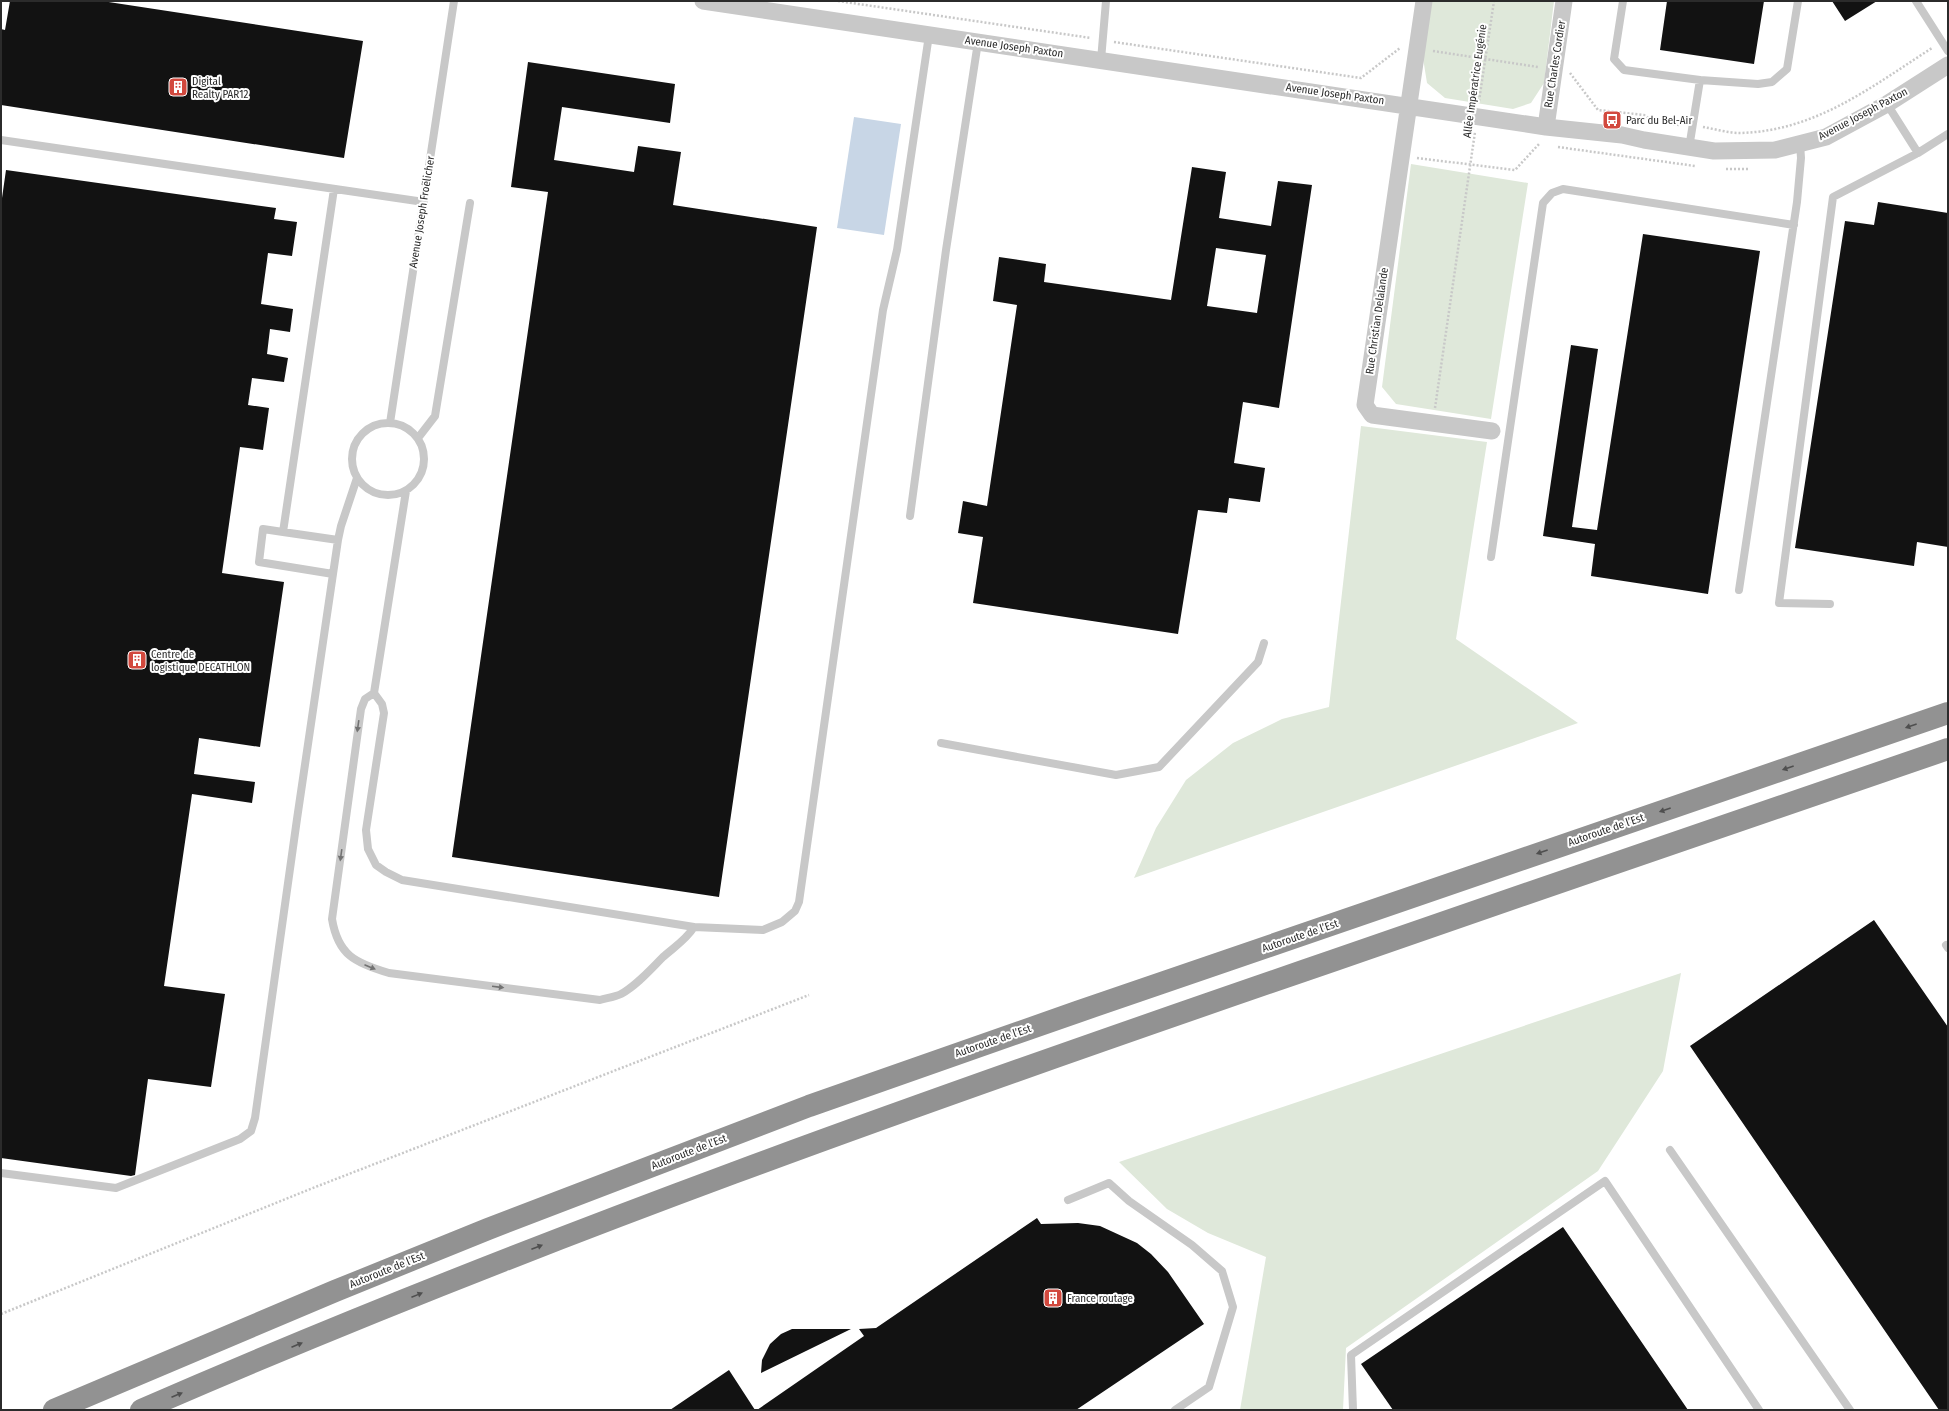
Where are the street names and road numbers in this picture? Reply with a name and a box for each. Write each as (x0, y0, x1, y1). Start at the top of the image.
street label: Rue Charles Cordier (1542, 19, 1568, 109)
street label: Allée Impératrice Eugénie (1461, 23, 1489, 139)
street label: Avenue Joseph Paxton (964, 34, 1064, 60)
street label: Avenue Joseph Paxton (1285, 81, 1385, 107)
street label: Avenue Joseph Paxton (1816, 85, 1910, 143)
street label: Avenue Joseph Froëlicher (407, 155, 437, 269)
street label: Rue Christian Delalande (1363, 267, 1391, 375)
street label: Autoroute de l’Est (1566, 811, 1646, 849)
street label: Autoroute de l’Est (1260, 917, 1340, 955)
street label: Autoroute de l’Est (953, 1022, 1033, 1060)
street label: Autoroute de l’Est (649, 1132, 729, 1172)
street label: Autoroute de l’Est (348, 1249, 427, 1291)

